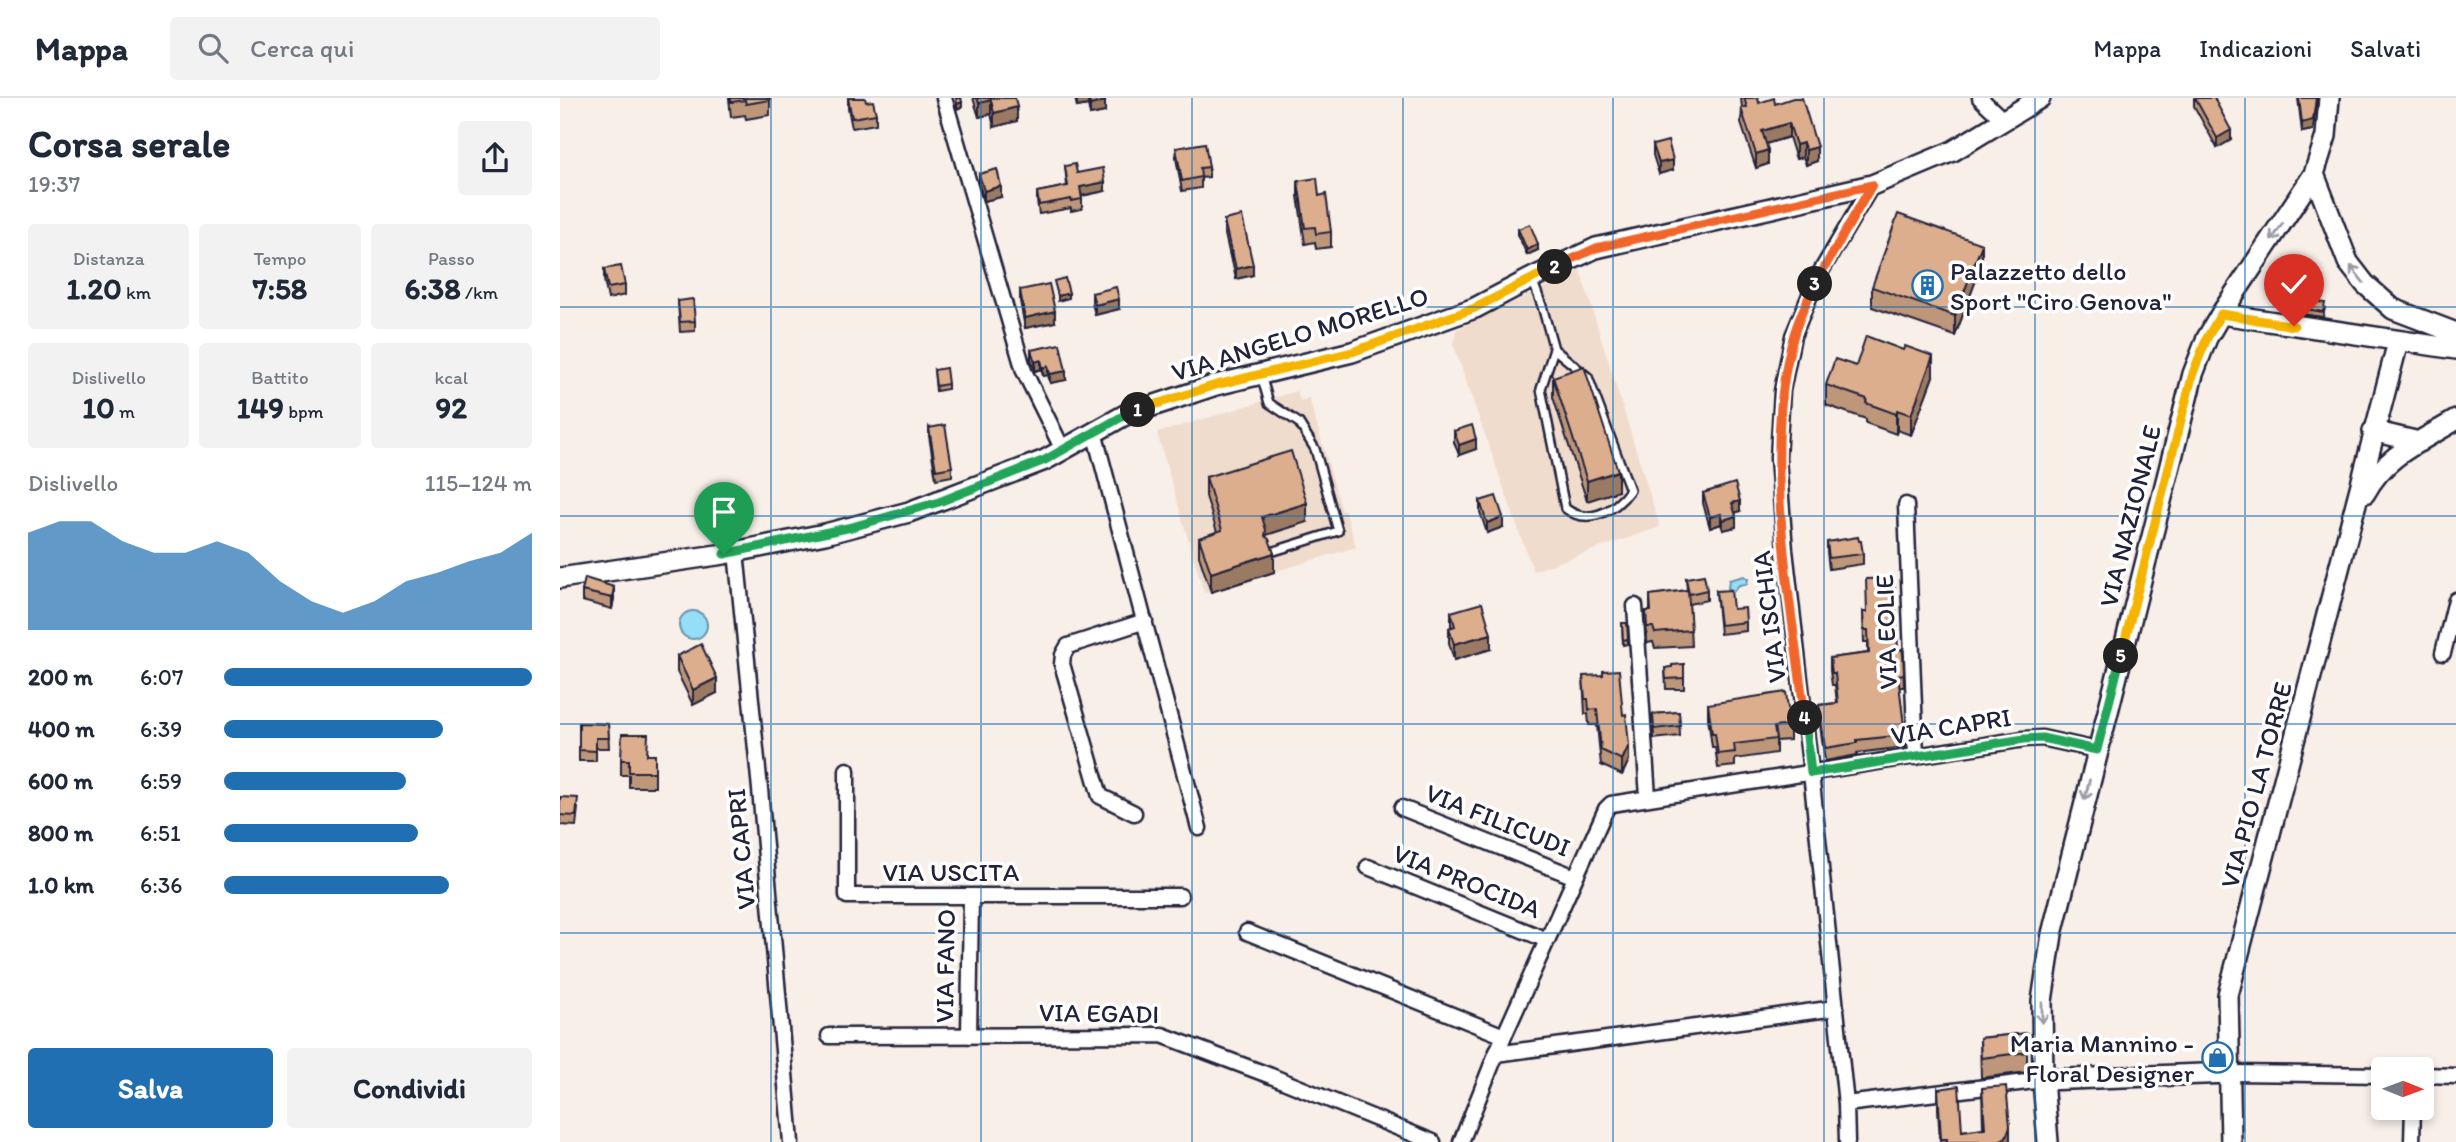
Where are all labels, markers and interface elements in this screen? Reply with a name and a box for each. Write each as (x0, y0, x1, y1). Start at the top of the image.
search box (170, 17, 660, 80)
text: Mappa (35, 29, 128, 68)
icon: search (194, 29, 232, 67)
text: Cerca qui (250, 32, 354, 64)
text: Mappa (2093, 34, 2161, 63)
text: Indicazioni (2199, 34, 2312, 63)
text: Salvati (2350, 34, 2421, 63)
text: Corsa serale (28, 121, 230, 167)
button: share (458, 121, 532, 195)
text: 19:37 (28, 170, 80, 198)
one-way arrow (2269, 222, 2284, 241)
text: Distanza (73, 247, 145, 270)
text: Tempo (254, 247, 306, 270)
text: Passo (428, 247, 475, 270)
pin: 2 (1538, 250, 1572, 284)
pin (2264, 254, 2324, 326)
text: 2 (1550, 255, 1560, 278)
place label: Palazzetto dello Sport "Ciro Genova" (1950, 255, 2172, 317)
icon: check (2275, 265, 2313, 303)
pin: 3 (1798, 266, 1832, 302)
one-way arrow (2350, 266, 2365, 284)
building icon: Palazzetto dello Sport "Ciro Genova" (1910, 269, 1944, 303)
text: 1.20 (66, 270, 122, 307)
text: 7:58 (253, 270, 307, 307)
text: 6:38 (405, 270, 461, 307)
text: 3 (1809, 272, 1820, 295)
street label: VIA ANGELO MORELLO (1168, 280, 1432, 388)
text: km (122, 281, 151, 304)
text: /km (461, 281, 498, 304)
text: Dislivello (71, 366, 146, 389)
text: Battito (251, 366, 309, 389)
text: kcal (434, 366, 468, 389)
text: 10 (82, 389, 115, 426)
text: 149 (236, 389, 284, 426)
text: 92 (436, 389, 467, 426)
pin: 1 (1120, 392, 1156, 428)
text: 1 (1133, 398, 1142, 421)
text: m (115, 400, 135, 423)
text: bpm (284, 400, 324, 423)
street label: VIA NAZIONALE (2092, 422, 2168, 610)
text: Dislivello (28, 469, 118, 497)
text: 115–124 m (425, 469, 532, 497)
pin (694, 482, 754, 554)
icon: arrive (705, 493, 743, 531)
street label: VIA ISCHIA (1745, 549, 1793, 685)
street label: VIA EOLIE (1868, 574, 1904, 690)
pin: 5 (2104, 638, 2138, 674)
text: 5 (2116, 644, 2125, 667)
text: 200 m (28, 663, 93, 691)
text: 6:07 (140, 663, 183, 691)
street label: VIA PIO LA TORRE (2213, 678, 2299, 892)
pin: 4 (1788, 700, 1822, 736)
street label: VIA CAPRI (1889, 701, 2013, 751)
text: 4 (1799, 706, 1810, 729)
text: 400 m (28, 715, 95, 743)
text: 6:39 (140, 715, 182, 743)
text: 600 m (28, 767, 93, 795)
text: 6:59 (140, 767, 182, 795)
street label: VIA FILICUDI (1421, 776, 1575, 864)
one-way arrow (2080, 778, 2093, 801)
street label: VIA CAPRI (720, 787, 762, 911)
text: 800 m (28, 819, 93, 847)
text: 6:51 (140, 819, 181, 847)
street label: VIA PROCIDA (1388, 837, 1546, 925)
street label: VIA USCITA (883, 856, 1020, 888)
text: 1.0 km (28, 871, 94, 899)
text: 6:36 (140, 871, 183, 899)
street label: VIA FANO (928, 909, 962, 1023)
street label: VIA EGADI (1039, 996, 1159, 1030)
one-way arrow (2035, 1001, 2049, 1024)
place label: Maria Mannino - Floral Designer (2010, 1027, 2195, 1089)
shop icon: Maria Mannino - Floral Designer (2200, 1041, 2234, 1075)
button: Salva (28, 1048, 273, 1128)
button: Condividi (287, 1048, 532, 1128)
north arrow (2371, 1057, 2434, 1120)
map controls (2371, 1057, 2434, 1120)

